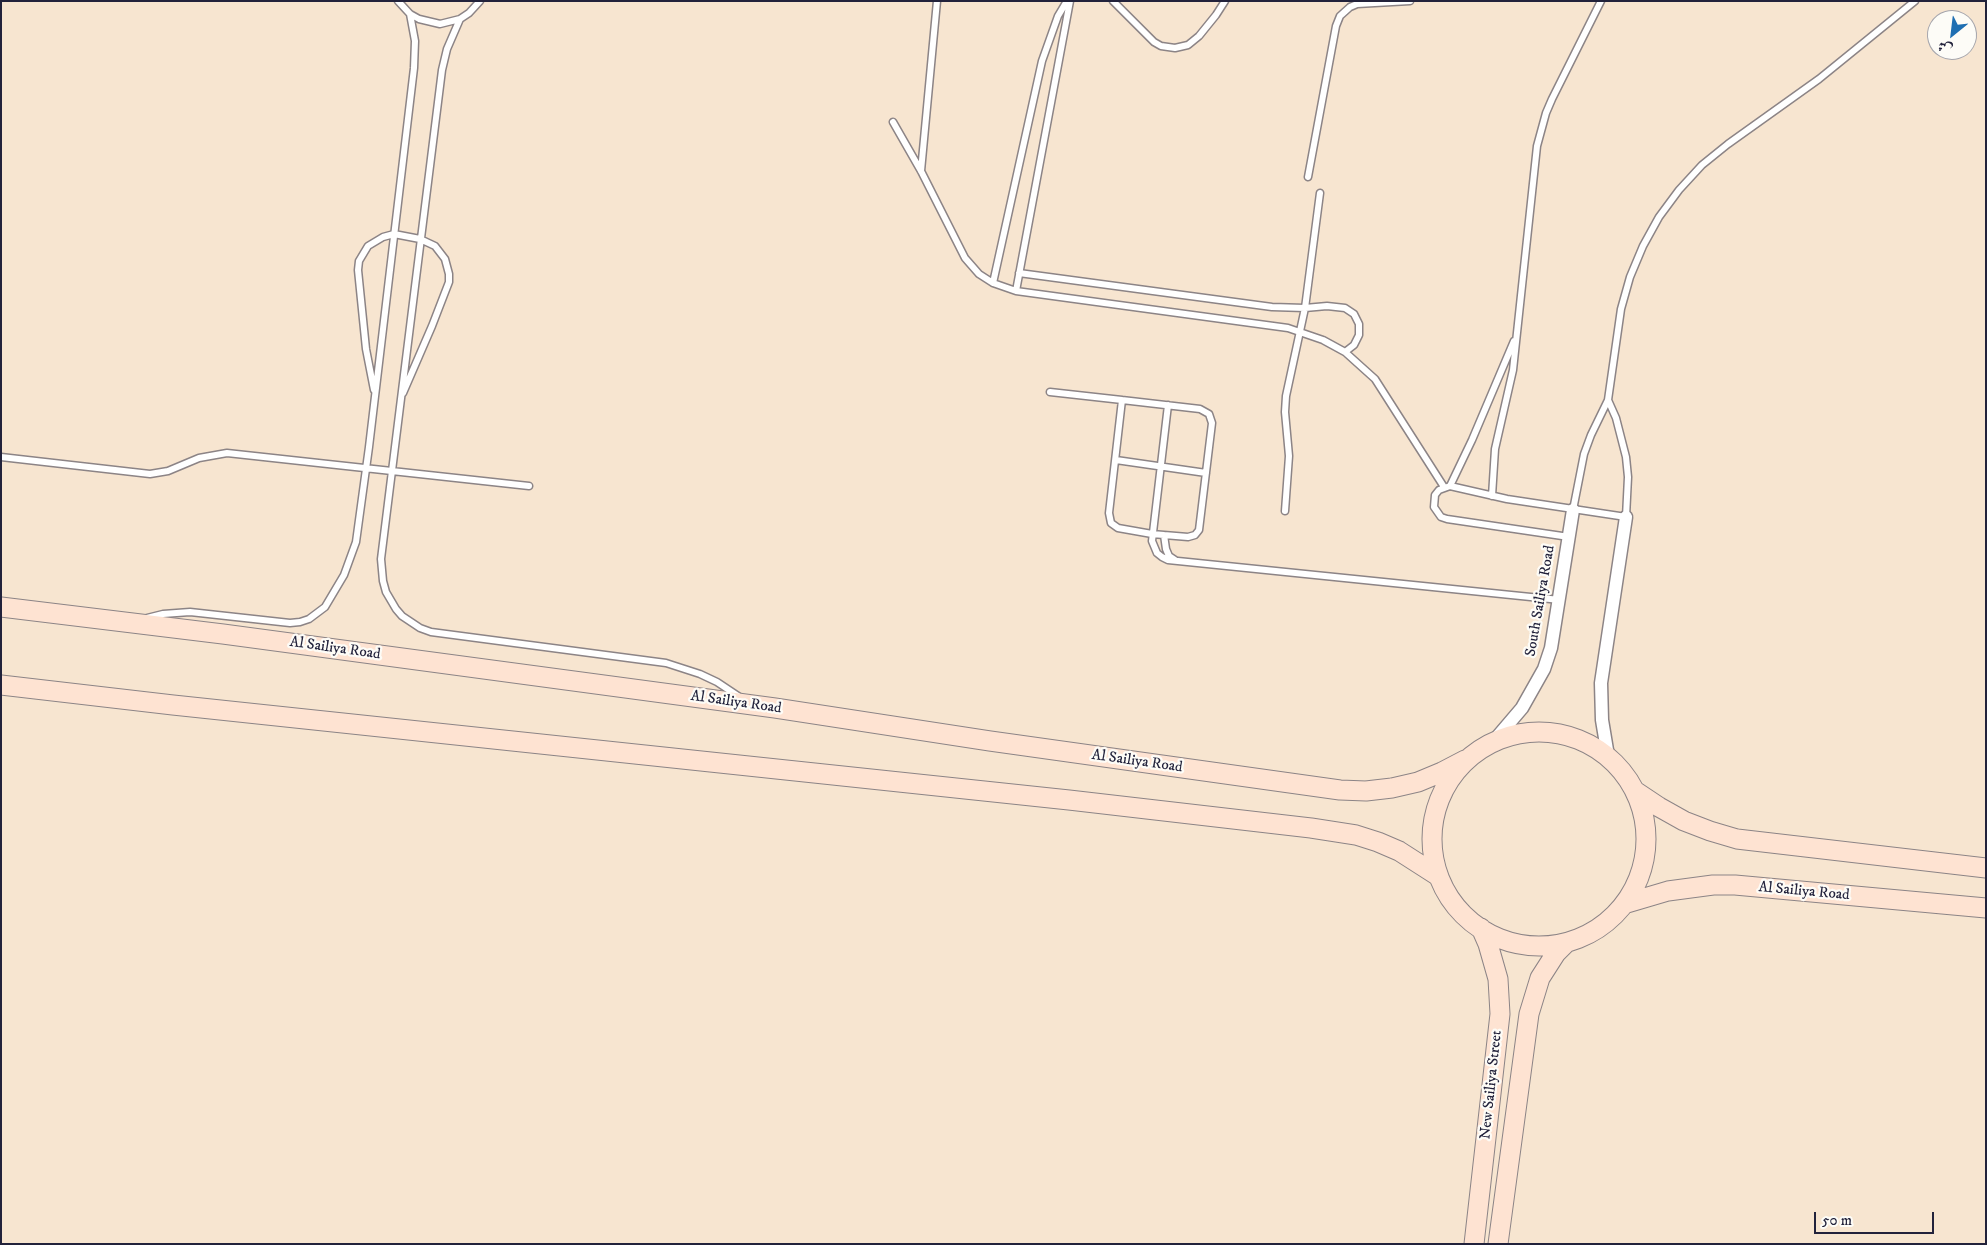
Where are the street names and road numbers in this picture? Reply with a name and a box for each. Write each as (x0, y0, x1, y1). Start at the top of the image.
street label: South Sailiya Road (1522, 544, 1560, 658)
street label: Al Sailiya Road (288, 634, 382, 664)
street label: Al Sailiya Road (689, 688, 783, 718)
street label: Al Sailiya Road (1090, 747, 1184, 777)
street label: Al Sailiya Road (1758, 879, 1850, 905)
street label: New Sailiya Street (1477, 1030, 1507, 1140)

